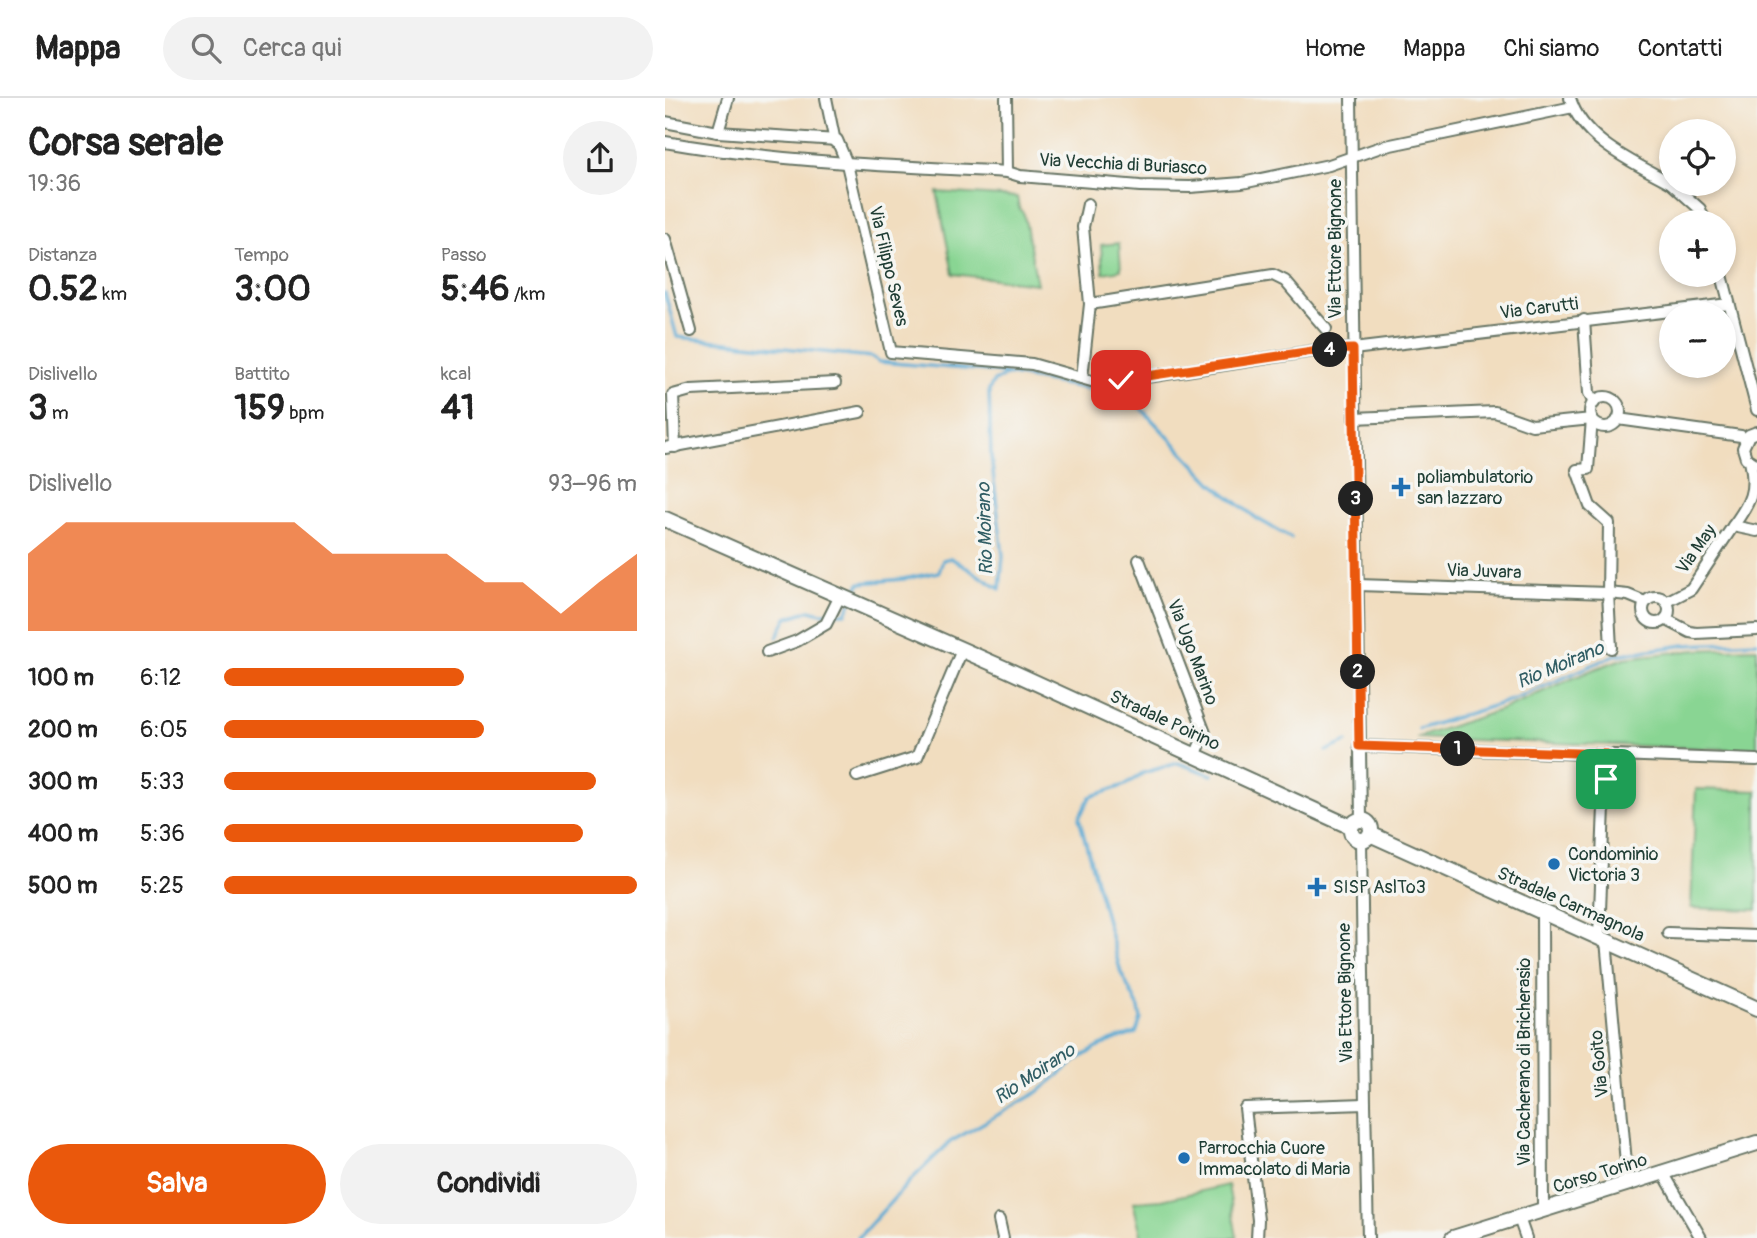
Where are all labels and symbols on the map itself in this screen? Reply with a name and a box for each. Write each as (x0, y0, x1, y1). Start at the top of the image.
street label: Via Vecchia di Buriasco (1038, 149, 1208, 180)
street label: Via Ettore Bignone (1324, 179, 1347, 319)
street label: Via Filippo Seves (864, 204, 914, 329)
street label: Via Carutti (1498, 292, 1580, 325)
pin: 4 (1313, 332, 1347, 368)
pin (1091, 350, 1151, 410)
place label: poliambulatorio san lazzaro (1417, 466, 1534, 510)
marker: poliambulatorio san lazzaro (1391, 477, 1411, 497)
water label: Rio Moirano (971, 481, 999, 576)
pin: 3 (1339, 482, 1373, 516)
street label: Via May (1671, 520, 1722, 579)
street label: Via Juvara (1446, 559, 1522, 584)
street label: Via Ugo Marino (1162, 596, 1223, 709)
water label: Rio Moirano (1513, 635, 1609, 694)
pin: 2 (1341, 654, 1375, 690)
street label: Stradale Poirino (1106, 685, 1224, 756)
pin: 1 (1441, 732, 1475, 766)
pin (1576, 749, 1636, 809)
place label: Condominio Victoria 3 (1568, 843, 1659, 887)
marker: Condominio Victoria 3 (1546, 856, 1562, 872)
street label: Stradale Carmagnola (1493, 862, 1648, 947)
place label: SISP AslTo3 (1333, 876, 1426, 899)
marker: SISP AslTo3 (1307, 877, 1327, 897)
street label: Via Ettore Bignone (1333, 923, 1358, 1063)
street label: Via Cacherano di Bricherasio (1513, 957, 1536, 1166)
street label: Via Goito (1585, 1029, 1614, 1099)
water label: Rio Moirano (990, 1037, 1081, 1110)
place label: Parrocchia Cuore Immacolato di Maria (1198, 1137, 1350, 1181)
street label: Corso Torino (1550, 1148, 1650, 1199)
marker: Parrocchia Cuore Immacolato di Maria (1176, 1150, 1192, 1166)

